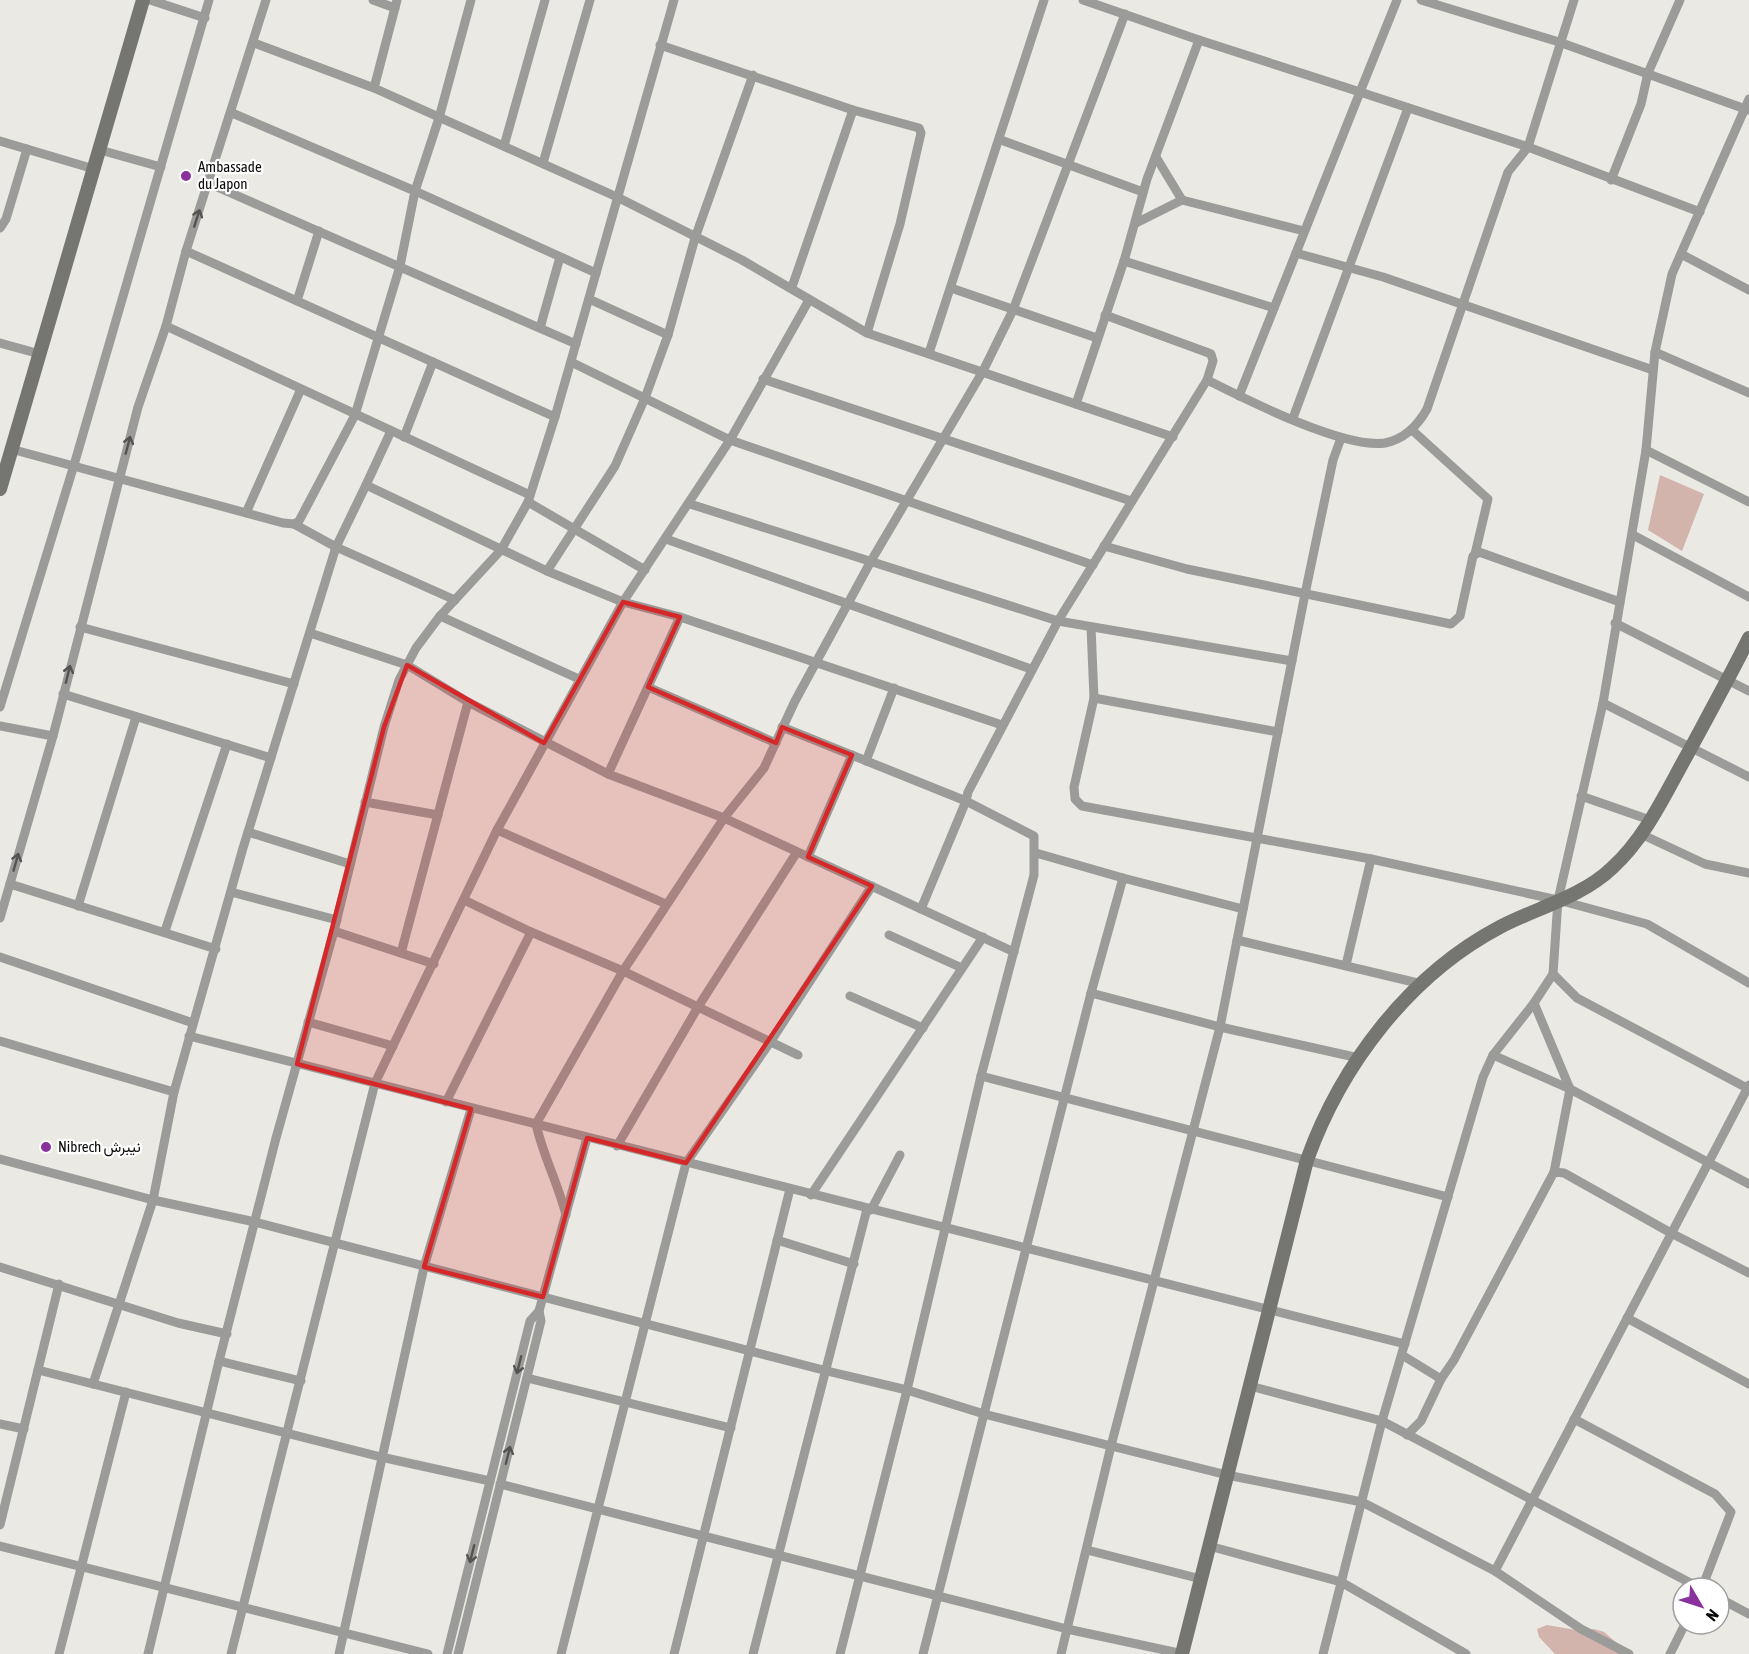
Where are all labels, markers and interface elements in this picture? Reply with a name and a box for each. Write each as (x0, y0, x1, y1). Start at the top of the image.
place label: Ambassade du Japon (198, 158, 262, 192)
marker: Ambassade du Japon (179, 169, 193, 183)
one-way arrow (192, 209, 203, 228)
one-way arrow (122, 436, 134, 455)
one-way arrow (63, 665, 75, 684)
one-way arrow (11, 853, 23, 872)
place label: Nibrech نيبرش (58, 1138, 141, 1157)
marker: Nibrech نيبرش (39, 1140, 53, 1154)
one-way arrow (513, 1355, 525, 1374)
one-way arrow (502, 1445, 514, 1464)
one-way arrow (465, 1544, 477, 1563)
north arrow (1671, 1576, 1731, 1636)
text: N (1703, 1606, 1723, 1625)

